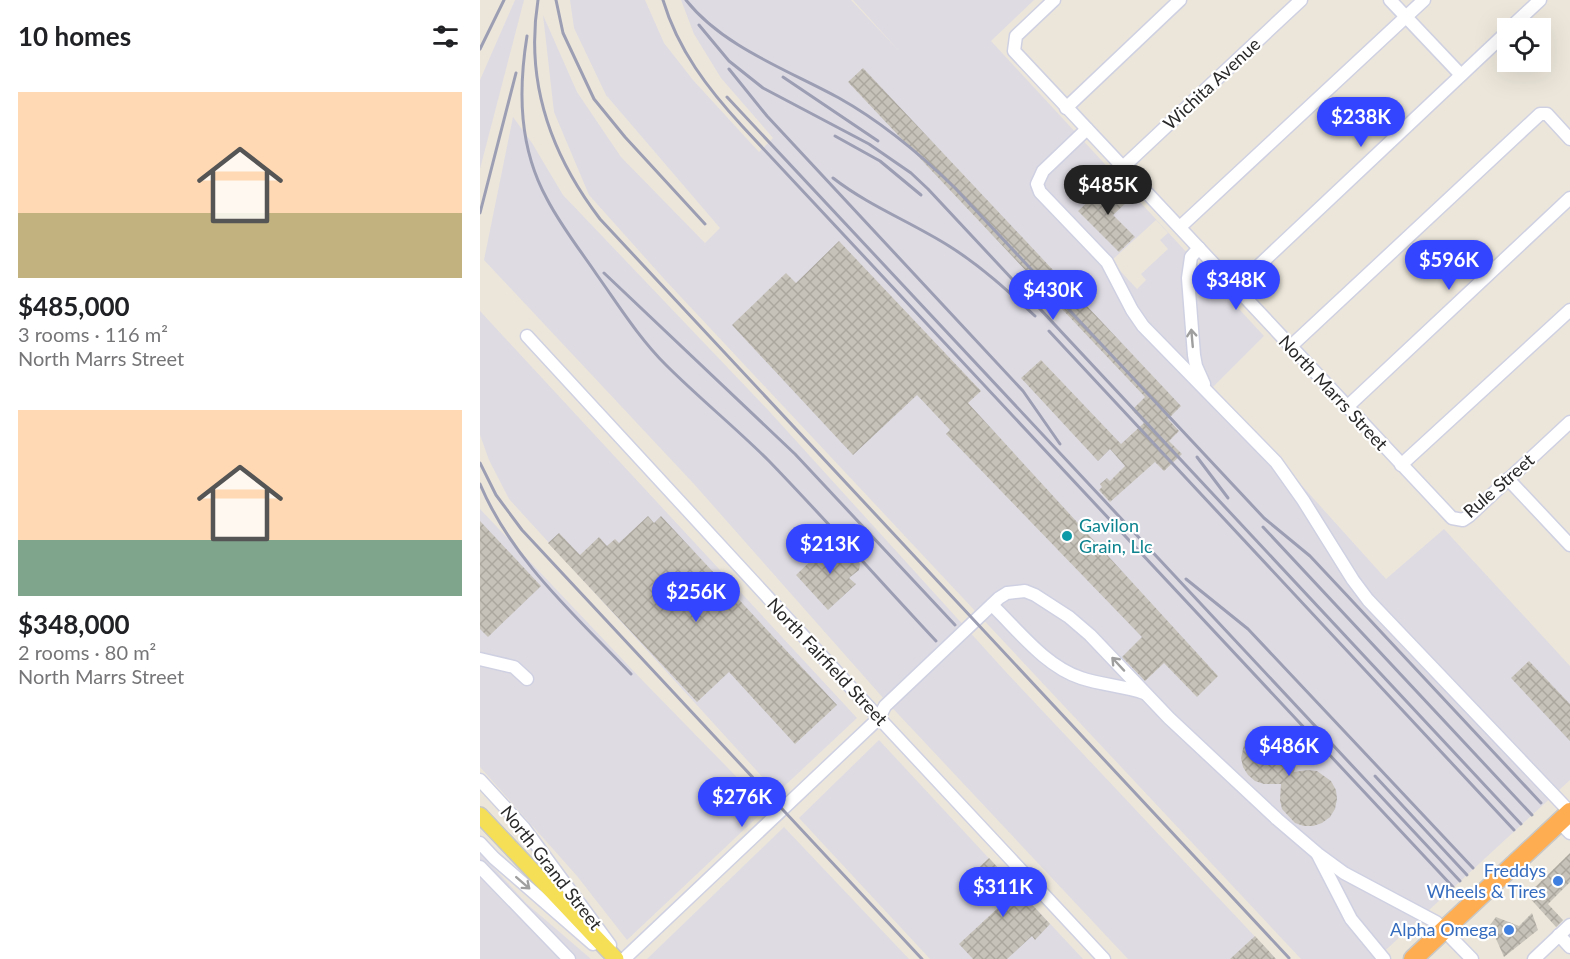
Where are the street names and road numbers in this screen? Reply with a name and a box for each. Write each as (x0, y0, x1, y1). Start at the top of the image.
street label: Wichita Avenue (1158, 33, 1264, 134)
street label: North Marrs Street (1275, 330, 1393, 455)
street label: Rule Street (1458, 448, 1539, 522)
street label: North Fairfield Street (763, 593, 893, 730)
street label: North Grand Street (496, 801, 608, 934)

